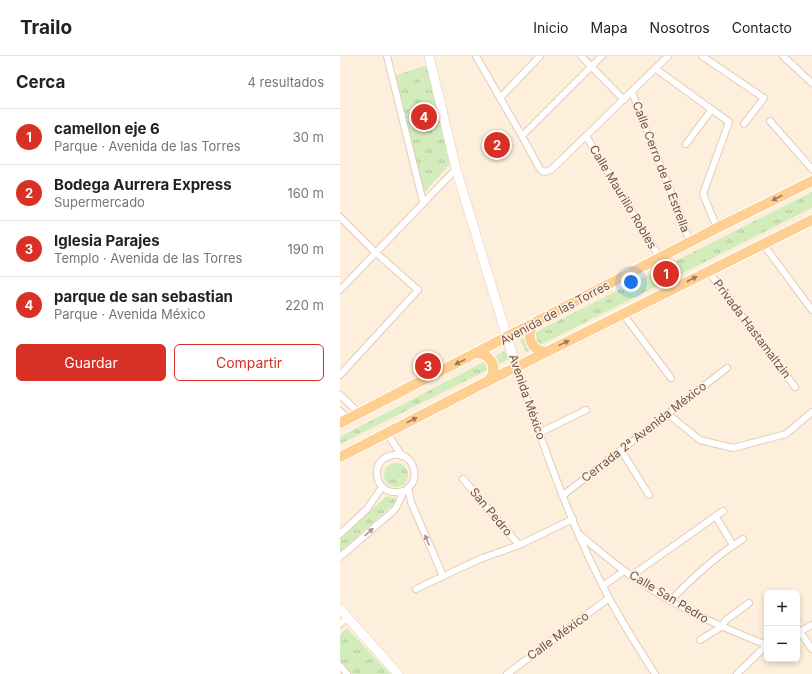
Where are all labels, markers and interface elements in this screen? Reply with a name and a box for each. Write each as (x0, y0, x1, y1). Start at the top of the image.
text: Trailo (20, 16, 72, 39)
text: Inicio (533, 19, 569, 36)
text: Mapa (591, 19, 628, 36)
text: Nosotros (650, 19, 710, 36)
text: Contacto (732, 19, 792, 36)
text: Cerca (16, 72, 65, 92)
text: 4 resultados (248, 74, 324, 90)
street label: Calle Cerro de la Estrella (630, 99, 693, 234)
pin: 4 (411, 102, 437, 132)
text: camellon eje 6 (54, 119, 160, 138)
text: 1 (26, 129, 32, 145)
text: 30 m (293, 129, 324, 145)
pin: 2 (484, 130, 510, 160)
text: Parque · Avenida de las Torres (54, 138, 241, 154)
street label: Calle Maurilio Robles (586, 142, 660, 251)
text: Bodega Aurrera Express (54, 175, 232, 194)
text: 2 (25, 185, 33, 201)
text: 160 m (287, 185, 324, 201)
text: Supermercado (54, 194, 145, 210)
one-way arrow (771, 195, 783, 201)
text: Iglesia Parajes (54, 231, 160, 250)
text: 3 (25, 241, 33, 257)
text: 190 m (287, 241, 324, 257)
text: Templo · Avenida de las Torres (54, 250, 242, 266)
pin: 1 (653, 259, 679, 289)
your location (621, 272, 641, 292)
one-way arrow (687, 276, 698, 282)
street label: Privada Hastamaltzin (710, 276, 794, 381)
street label: Avenida de las Torres (497, 277, 612, 348)
text: parque de san sebastian (54, 287, 233, 306)
text: 4 (25, 297, 33, 313)
text: 220 m (285, 297, 324, 313)
text: Parque · Avenida México (54, 306, 206, 322)
one-way arrow (558, 340, 570, 347)
button: Guardar (16, 344, 166, 381)
button: Compartir (174, 344, 324, 381)
pin: 3 (415, 351, 441, 381)
street label: Avenida México (506, 352, 549, 442)
one-way arrow (454, 358, 466, 365)
street label: Cerrada 2ª Avenida México (578, 378, 709, 485)
one-way arrow (406, 417, 418, 423)
street label: San Pedro (467, 485, 516, 539)
one-way arrow (364, 527, 374, 536)
one-way arrow (424, 533, 430, 545)
street label: Calle San Pedro (627, 567, 712, 626)
map controls (764, 590, 800, 662)
button: + (764, 590, 800, 626)
street label: Calle México (524, 608, 592, 663)
button: − (764, 626, 800, 662)

